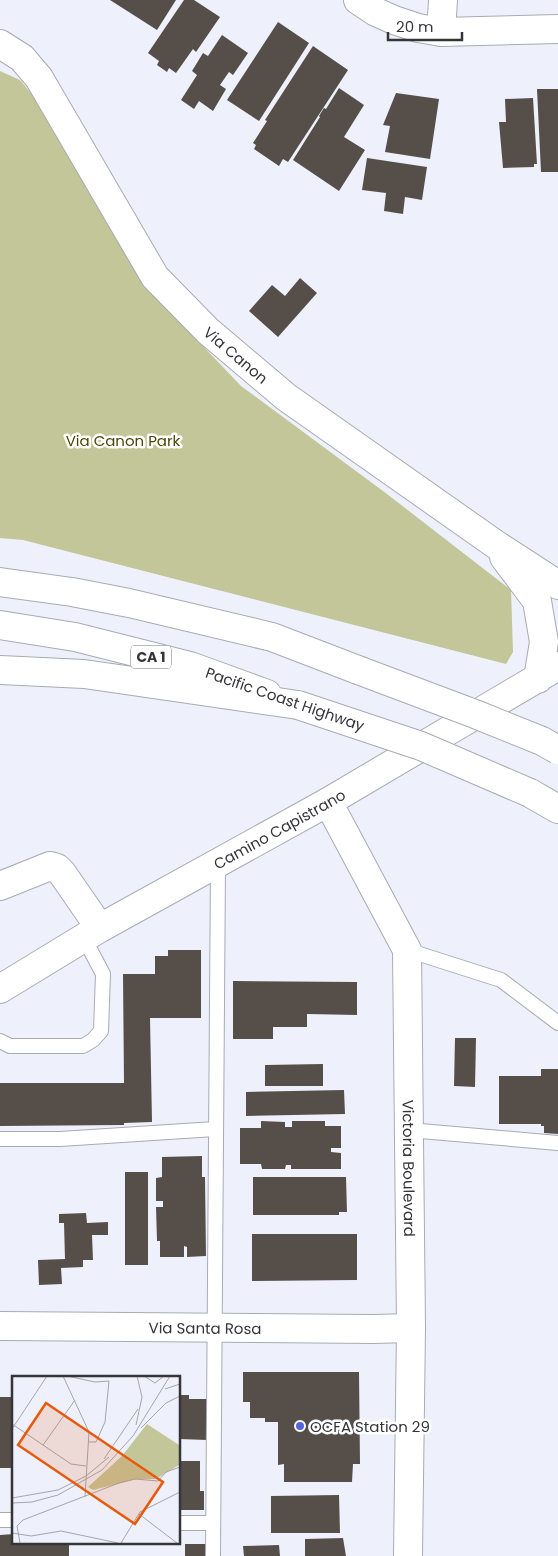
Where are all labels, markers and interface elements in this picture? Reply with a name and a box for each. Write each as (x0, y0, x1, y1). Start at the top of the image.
scale bar (388, 10, 462, 42)
text: 20 m (396, 16, 434, 37)
street label: Via Canon (199, 321, 273, 388)
park label: Via Canon Park (66, 430, 181, 451)
road number: CA 1 (131, 646, 171, 669)
street label: Pacific Coast Highway (203, 662, 368, 736)
street label: Camino Capistrano (209, 784, 349, 874)
street label: Victoria Boulevard (398, 1099, 421, 1237)
street label: Via Santa Rosa (148, 1317, 262, 1339)
inset map (12, 1376, 180, 1544)
place label: OCFA Station 29 (310, 1416, 430, 1437)
marker: OCFA Station 29 (294, 1420, 306, 1432)

